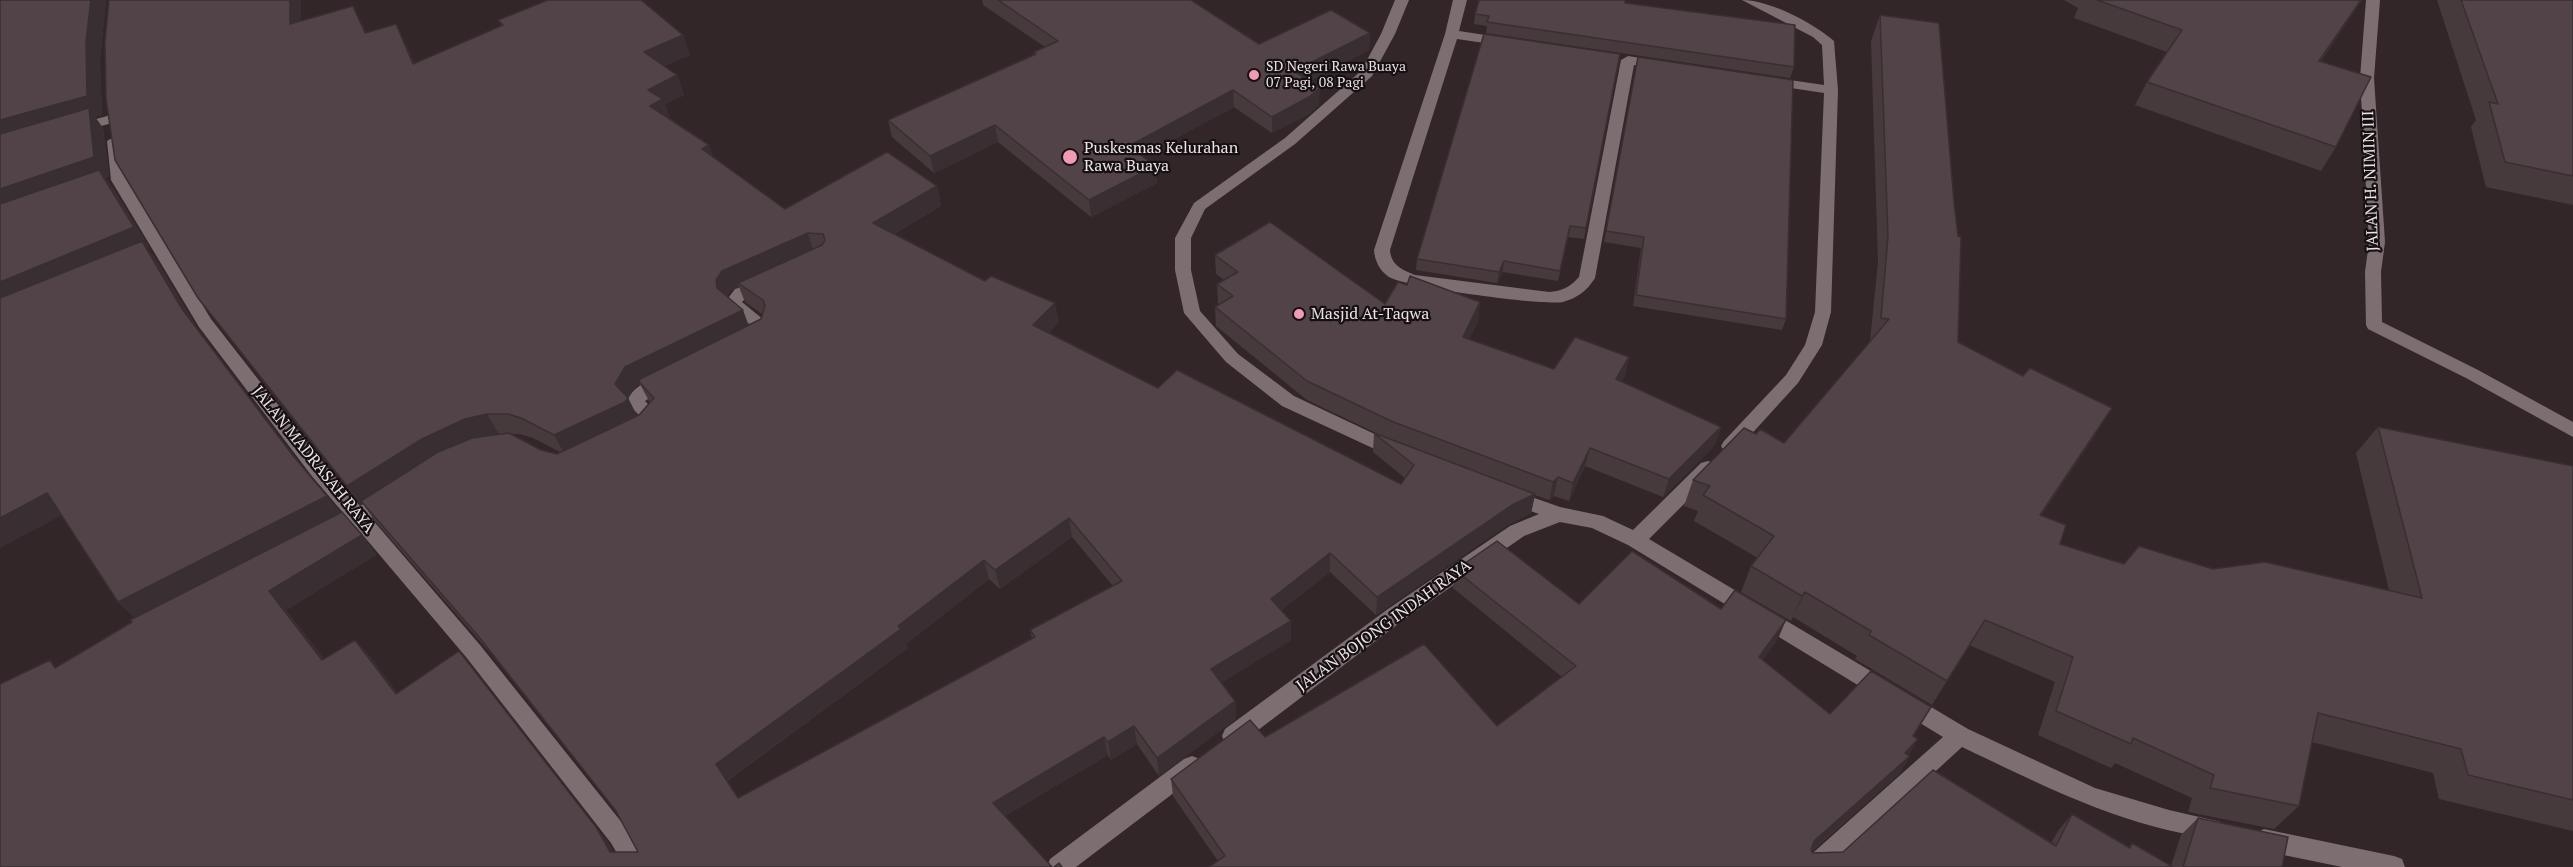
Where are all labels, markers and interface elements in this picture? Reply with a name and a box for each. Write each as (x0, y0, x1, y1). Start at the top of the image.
place label: SD Negeri Rawa Buaya 07 Pagi, 08 Pagi (1266, 59, 1406, 92)
marker: SD Negeri Rawa Buaya 07 Pagi, 08 Pagi (1247, 68, 1261, 82)
street label: JALAN H. NIMIN III (2359, 110, 2383, 252)
place label: Puskesmas Kelurahan Rawa Buaya (1084, 138, 1238, 176)
marker: Puskesmas Kelurahan Rawa Buaya (1061, 148, 1079, 166)
place label: Masjid At-Taqwa (1311, 304, 1429, 324)
marker: Masjid At-Taqwa (1292, 307, 1306, 321)
street label: JALAN MADRASAH RAYA (248, 383, 378, 537)
street label: JALAN BOJONG INDAH RAYA (1293, 556, 1475, 696)

